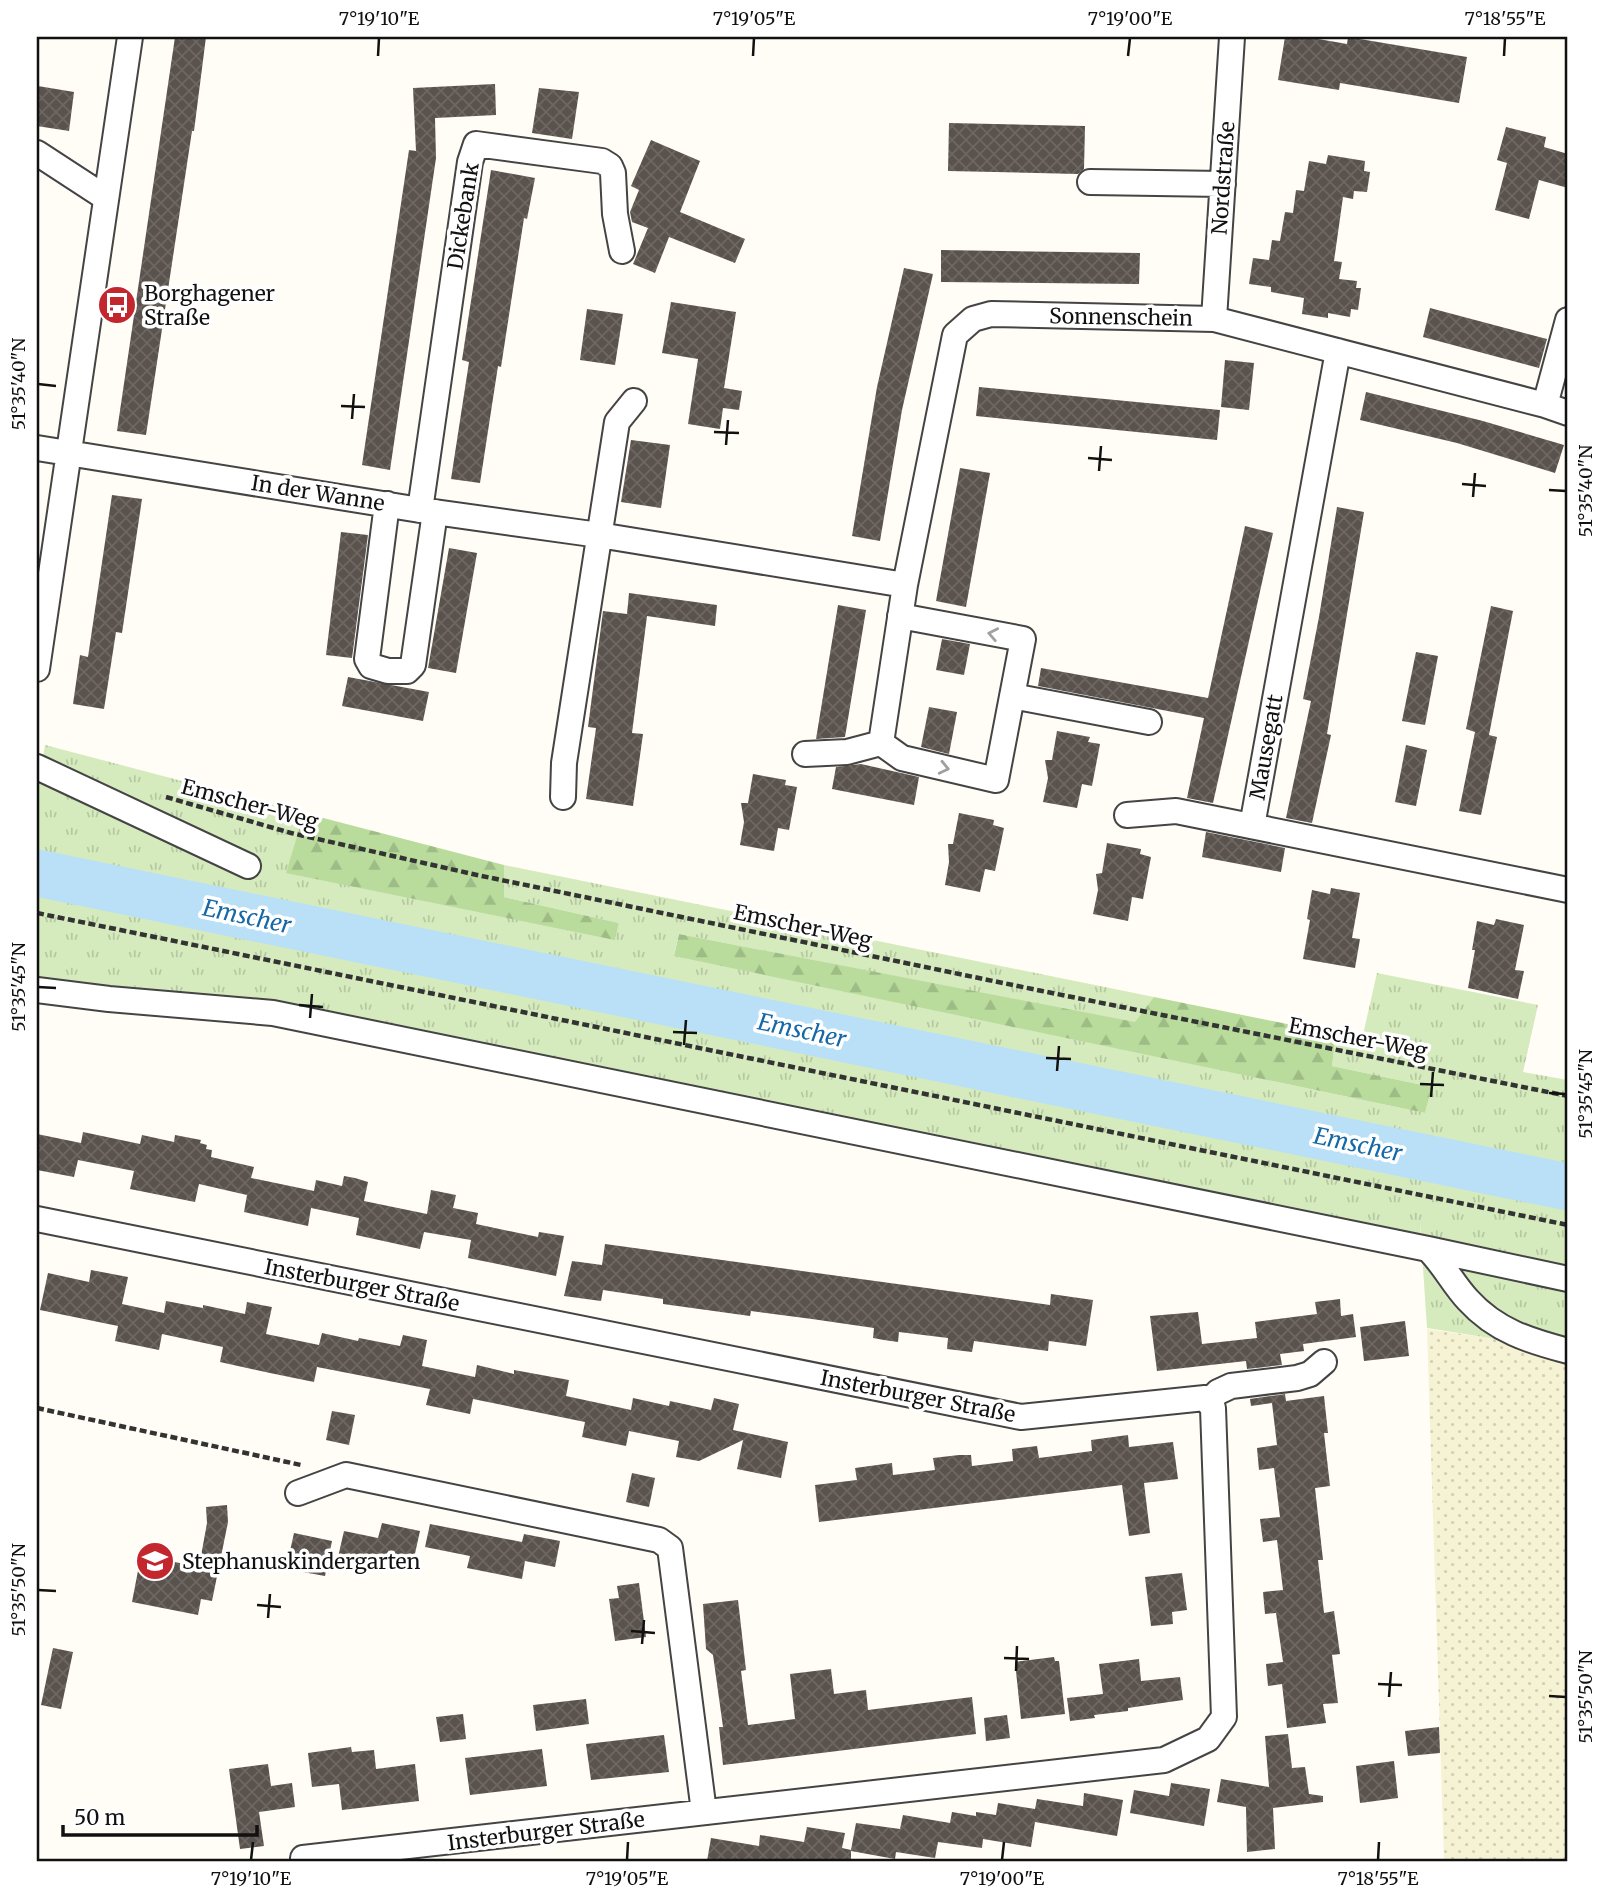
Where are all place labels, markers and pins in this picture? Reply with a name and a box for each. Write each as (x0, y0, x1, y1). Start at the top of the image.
place label: Borghagener Straße (144, 280, 275, 331)
bus stop icon: Borghagener Straße (96, 284, 138, 326)
school or university icon: Stephanuskindergarten (134, 1540, 176, 1582)
place label: Stephanuskindergarten (182, 1548, 420, 1575)

